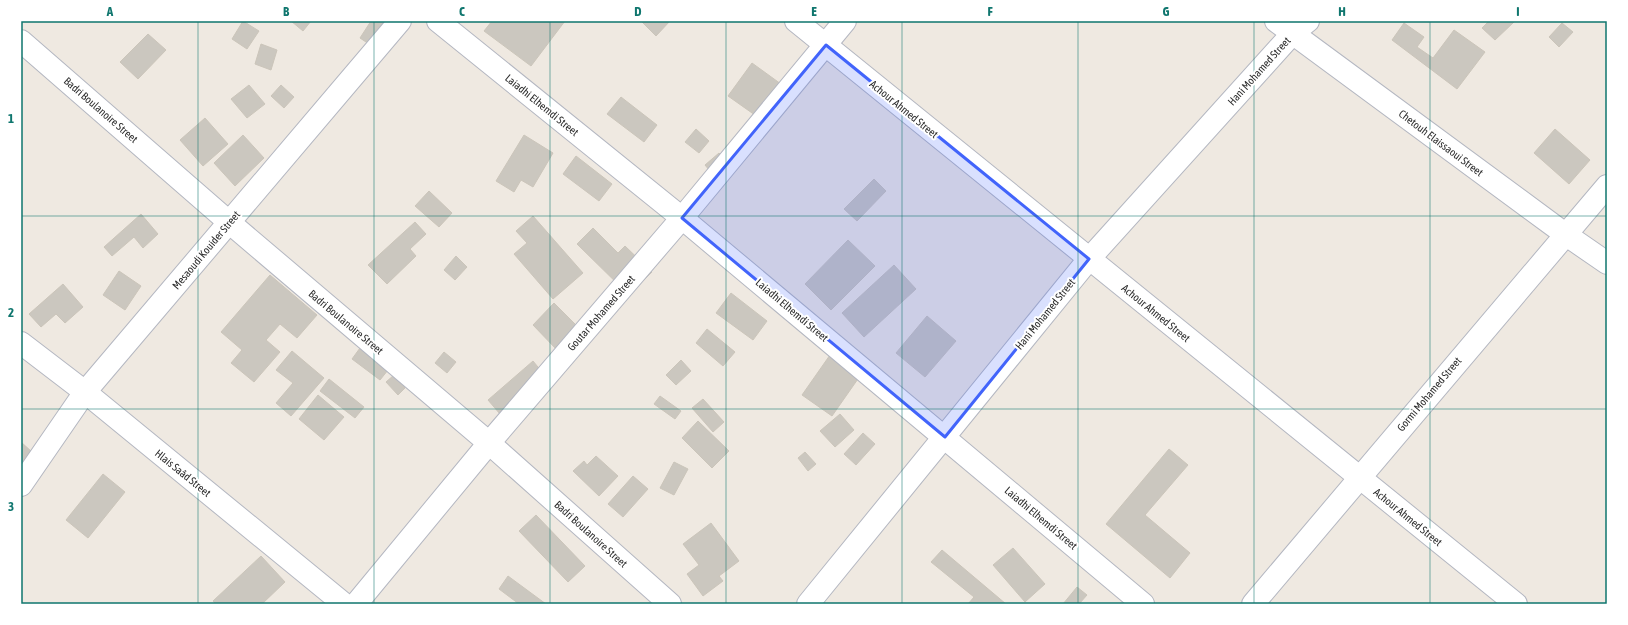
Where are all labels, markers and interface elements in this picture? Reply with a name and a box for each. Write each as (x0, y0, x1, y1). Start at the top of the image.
text: A (106, 4, 114, 19)
text: B (283, 4, 290, 19)
text: C (459, 4, 465, 19)
text: D (634, 4, 642, 19)
text: E (811, 4, 817, 19)
text: F (987, 4, 993, 19)
text: G (1163, 4, 1170, 19)
text: H (1338, 4, 1346, 19)
text: I (1516, 4, 1520, 19)
street label: Hani Mohamed Street (1225, 34, 1293, 108)
street label: Laiadhi Elhemdi Street (503, 72, 581, 138)
street label: Badri Boulanoire Street (62, 75, 140, 145)
street label: Achour Ahmed Street (867, 78, 941, 140)
street label: Chetouh Elaissaoui Street (1396, 107, 1486, 179)
text: 1 (8, 111, 14, 126)
street label: Mesaoudi Kouider Street (170, 208, 242, 292)
street label: Goutar Mohamed Street (565, 273, 637, 353)
street label: Laiadhi Elhemdi Street (753, 276, 831, 344)
street label: Hani Mohamed Street (1013, 276, 1077, 352)
street label: Achour Ahmed Street (1119, 282, 1193, 344)
street label: Badri Boulanoire Street (306, 287, 386, 357)
text: 2 (8, 305, 14, 320)
street label: Gormi Mohamed Street (1395, 355, 1463, 433)
street label: Hlais Saâd Street (153, 447, 213, 499)
street label: Laiadhi Elhemdi Street (1002, 484, 1080, 552)
street label: Achour Ahmed Street (1371, 486, 1445, 548)
street label: Badri Boulanoire Street (552, 498, 630, 570)
text: 3 (8, 499, 14, 514)

